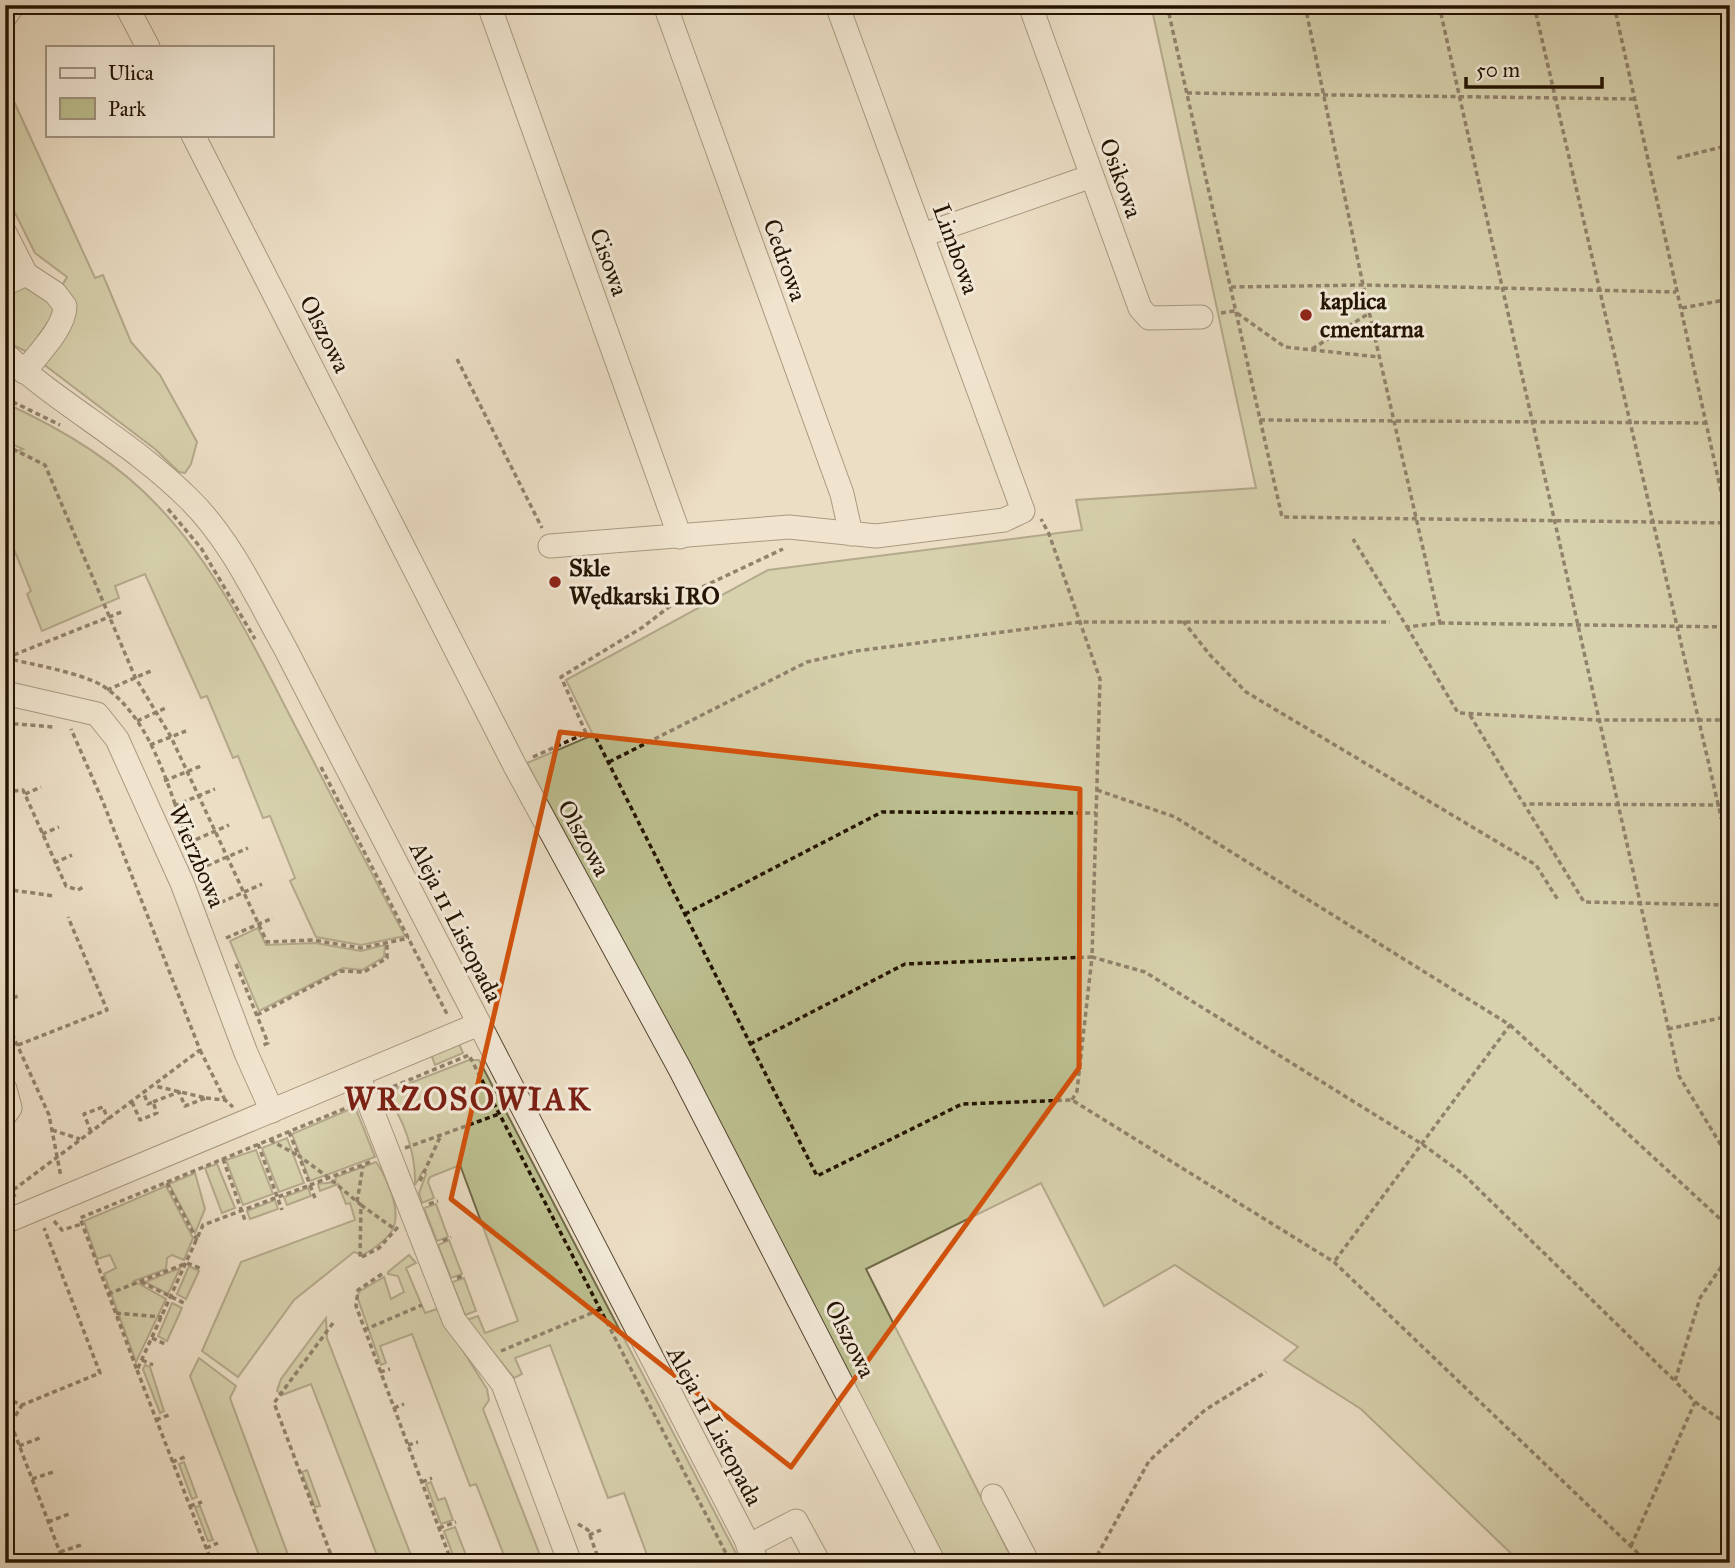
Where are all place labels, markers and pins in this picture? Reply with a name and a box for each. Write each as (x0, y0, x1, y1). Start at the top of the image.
place label: kaplica cmentarna (1320, 286, 1425, 344)
marker: kaplica cmentarna (1298, 307, 1314, 323)
place label: Skle Wędkarski IRO (569, 553, 720, 611)
marker: Skle Wędkarski IRO (547, 574, 563, 590)

